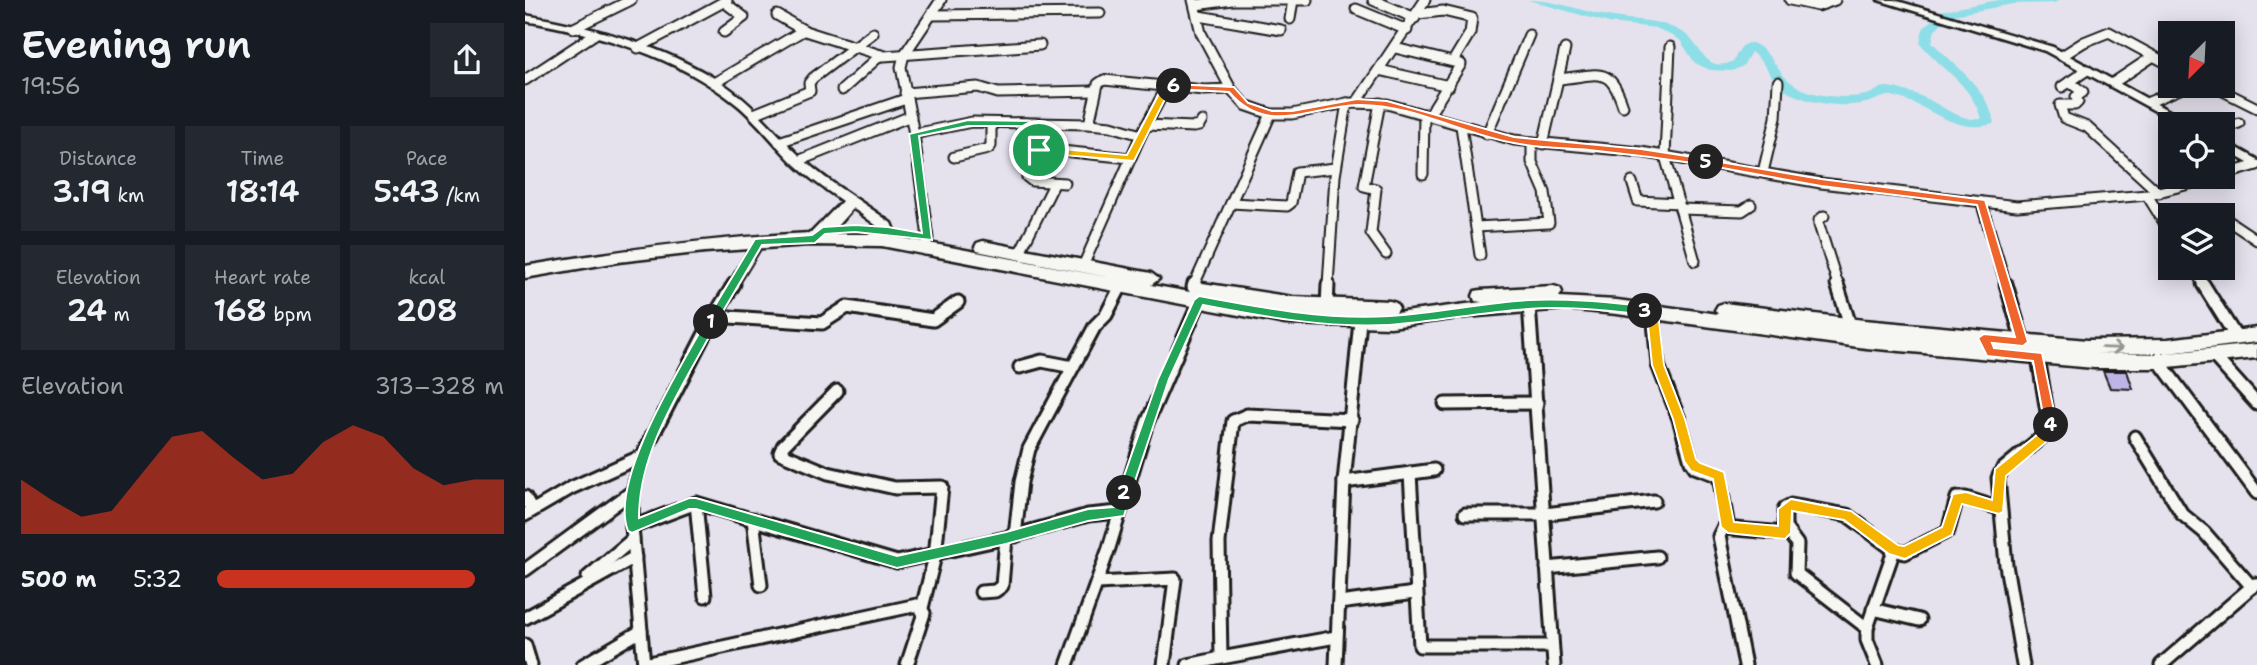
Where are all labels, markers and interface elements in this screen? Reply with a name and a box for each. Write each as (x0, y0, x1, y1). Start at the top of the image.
text: Evening run (21, 19, 251, 70)
north arrow (2158, 21, 2235, 98)
map controls (2158, 21, 2235, 280)
button: share (430, 23, 504, 97)
pin: 6 (1157, 68, 1191, 104)
text: 19:56 (21, 71, 81, 101)
text: 6 (1167, 73, 1180, 98)
button: locate (2158, 112, 2235, 189)
pin (1009, 120, 1069, 180)
icon: arrive (1020, 131, 1058, 169)
pin: 5 (1689, 144, 1723, 180)
text: Distance (59, 146, 137, 171)
text: Time (241, 146, 284, 171)
text: Pace (406, 146, 448, 171)
text: 5 (1700, 149, 1711, 174)
text: 3.19 (52, 171, 111, 212)
text: 18:14 (226, 171, 299, 212)
text: 5:43 (374, 171, 440, 212)
text: km (111, 183, 144, 208)
text: /km (440, 183, 480, 208)
button: layers (2158, 203, 2235, 280)
text: Elevation (56, 265, 141, 290)
text: Heart rate (214, 265, 311, 290)
text: kcal (408, 265, 445, 290)
text: 24 (66, 290, 107, 331)
text: 168 (213, 290, 267, 331)
text: 208 (396, 290, 458, 331)
pin: 3 (1627, 294, 1663, 328)
text: 3 (1638, 298, 1651, 323)
text: m (107, 302, 130, 327)
text: bpm (267, 302, 312, 327)
pin: 1 (693, 304, 729, 340)
text: 1 (706, 309, 715, 334)
one-way arrow (2101, 341, 2124, 354)
text: Elevation (21, 371, 124, 401)
text: 313–328 m (375, 371, 504, 401)
pin: 4 (2033, 408, 2069, 442)
text: 4 (2044, 412, 2057, 437)
pin: 2 (1107, 476, 1141, 510)
text: 2 (1117, 480, 1130, 505)
text: 500 m (21, 564, 96, 594)
text: 5:32 (133, 564, 182, 594)

